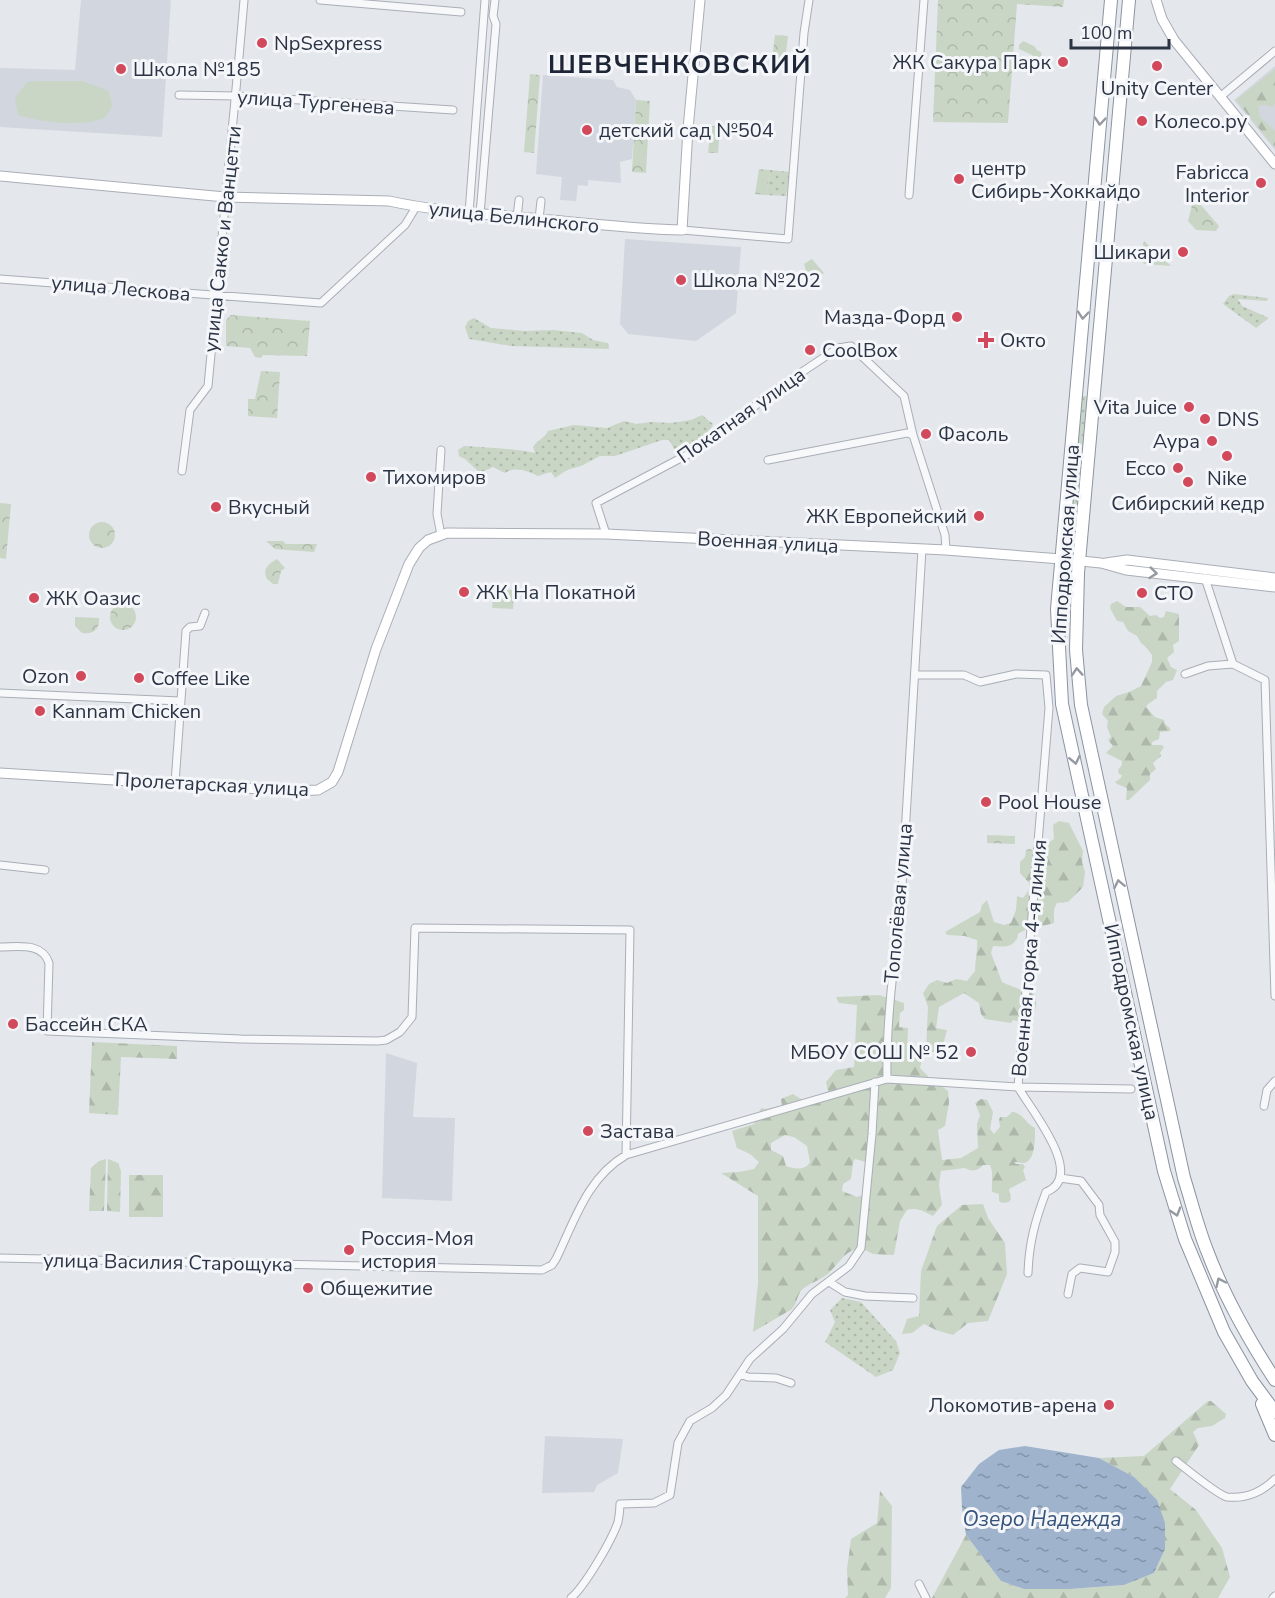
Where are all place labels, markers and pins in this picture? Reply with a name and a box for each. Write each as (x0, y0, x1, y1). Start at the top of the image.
place label: NpSexpress (274, 30, 382, 57)
marker: NpSexpress (255, 36, 269, 50)
place label: ЖК Сакура Парк (893, 49, 1051, 76)
marker: ЖК Сакура Парк (1056, 55, 1070, 69)
place label: Школа №185 (133, 56, 261, 83)
marker: Unity Center (1150, 59, 1164, 73)
marker: Школа №185 (114, 62, 128, 76)
place label: Unity Center (1101, 75, 1213, 102)
place label: Колесо.ру (1154, 108, 1248, 135)
marker: Колесо.ру (1135, 114, 1149, 128)
place label: детский сад №504 (599, 117, 774, 144)
marker: детский сад №504 (580, 123, 594, 137)
place label: центр Сибирь-Хоккайдо (971, 155, 1141, 205)
place label: Fabricca Interior (1176, 159, 1249, 209)
marker: центр Сибирь-Хоккайдо (952, 172, 966, 186)
marker: Fabricca Interior (1254, 176, 1268, 190)
place label: Шикари (1093, 239, 1171, 266)
marker: Шикари (1176, 245, 1190, 259)
place label: Школа №202 (693, 267, 821, 294)
marker: Школа №202 (674, 273, 688, 287)
place label: Мазда-Форд (824, 304, 945, 331)
marker: Мазда-Форд (950, 310, 964, 324)
place label: Окто (1000, 327, 1046, 354)
marker: Окто (977, 331, 995, 349)
place label: CoolBox (822, 337, 898, 364)
marker: CoolBox (803, 343, 817, 357)
place label: Vita Juice (1093, 394, 1177, 421)
marker: Vita Juice (1182, 400, 1196, 414)
place label: DNS (1217, 406, 1259, 433)
marker: DNS (1198, 412, 1212, 426)
place label: Фасоль (938, 421, 1008, 448)
marker: Фасоль (919, 427, 933, 441)
place label: Аура (1153, 428, 1200, 455)
marker: Аура (1205, 434, 1219, 448)
marker: Nike (1220, 449, 1234, 463)
place label: Ecco (1125, 455, 1166, 482)
marker: Ecco (1171, 461, 1185, 475)
place label: Тихомиров (383, 464, 486, 491)
place label: Nike (1207, 465, 1247, 492)
marker: Тихомиров (364, 470, 378, 484)
marker: Сибирский кедр (1181, 475, 1195, 489)
place label: Сибирский кедр (1111, 490, 1265, 517)
place label: Вкусный (228, 494, 310, 521)
marker: Вкусный (209, 500, 223, 514)
place label: ЖК Европейский (806, 503, 967, 530)
marker: ЖК Европейский (972, 509, 986, 523)
place label: ЖК На Покатной (476, 579, 636, 606)
place label: СТО (1154, 580, 1194, 607)
place label: ЖК Оазис (46, 585, 141, 612)
marker: ЖК На Покатной (457, 585, 471, 599)
marker: СТО (1135, 586, 1149, 600)
marker: ЖК Оазис (27, 591, 41, 605)
place label: Ozon (22, 663, 69, 690)
place label: Coffee Like (151, 665, 250, 692)
marker: Ozon (74, 669, 88, 683)
marker: Coffee Like (132, 671, 146, 685)
place label: Kannam Chicken (52, 698, 201, 725)
marker: Kannam Chicken (33, 704, 47, 718)
place label: Pool House (998, 789, 1101, 816)
marker: Pool House (979, 795, 993, 809)
place label: Бассейн СКА (25, 1011, 148, 1038)
marker: Бассейн СКА (6, 1017, 20, 1031)
place label: МБОУ СОШ № 52 (790, 1039, 959, 1066)
marker: МБОУ СОШ № 52 (964, 1045, 978, 1059)
place label: Застава (600, 1118, 674, 1145)
marker: Застава (581, 1124, 595, 1138)
place label: Россия-Моя история (361, 1225, 474, 1275)
marker: Россия-Моя история (342, 1243, 356, 1257)
place label: Общежитие (320, 1275, 433, 1302)
marker: Общежитие (301, 1281, 315, 1295)
place label: Локомотив-арена (929, 1392, 1097, 1419)
marker: Локомотив-арена (1102, 1398, 1116, 1412)

